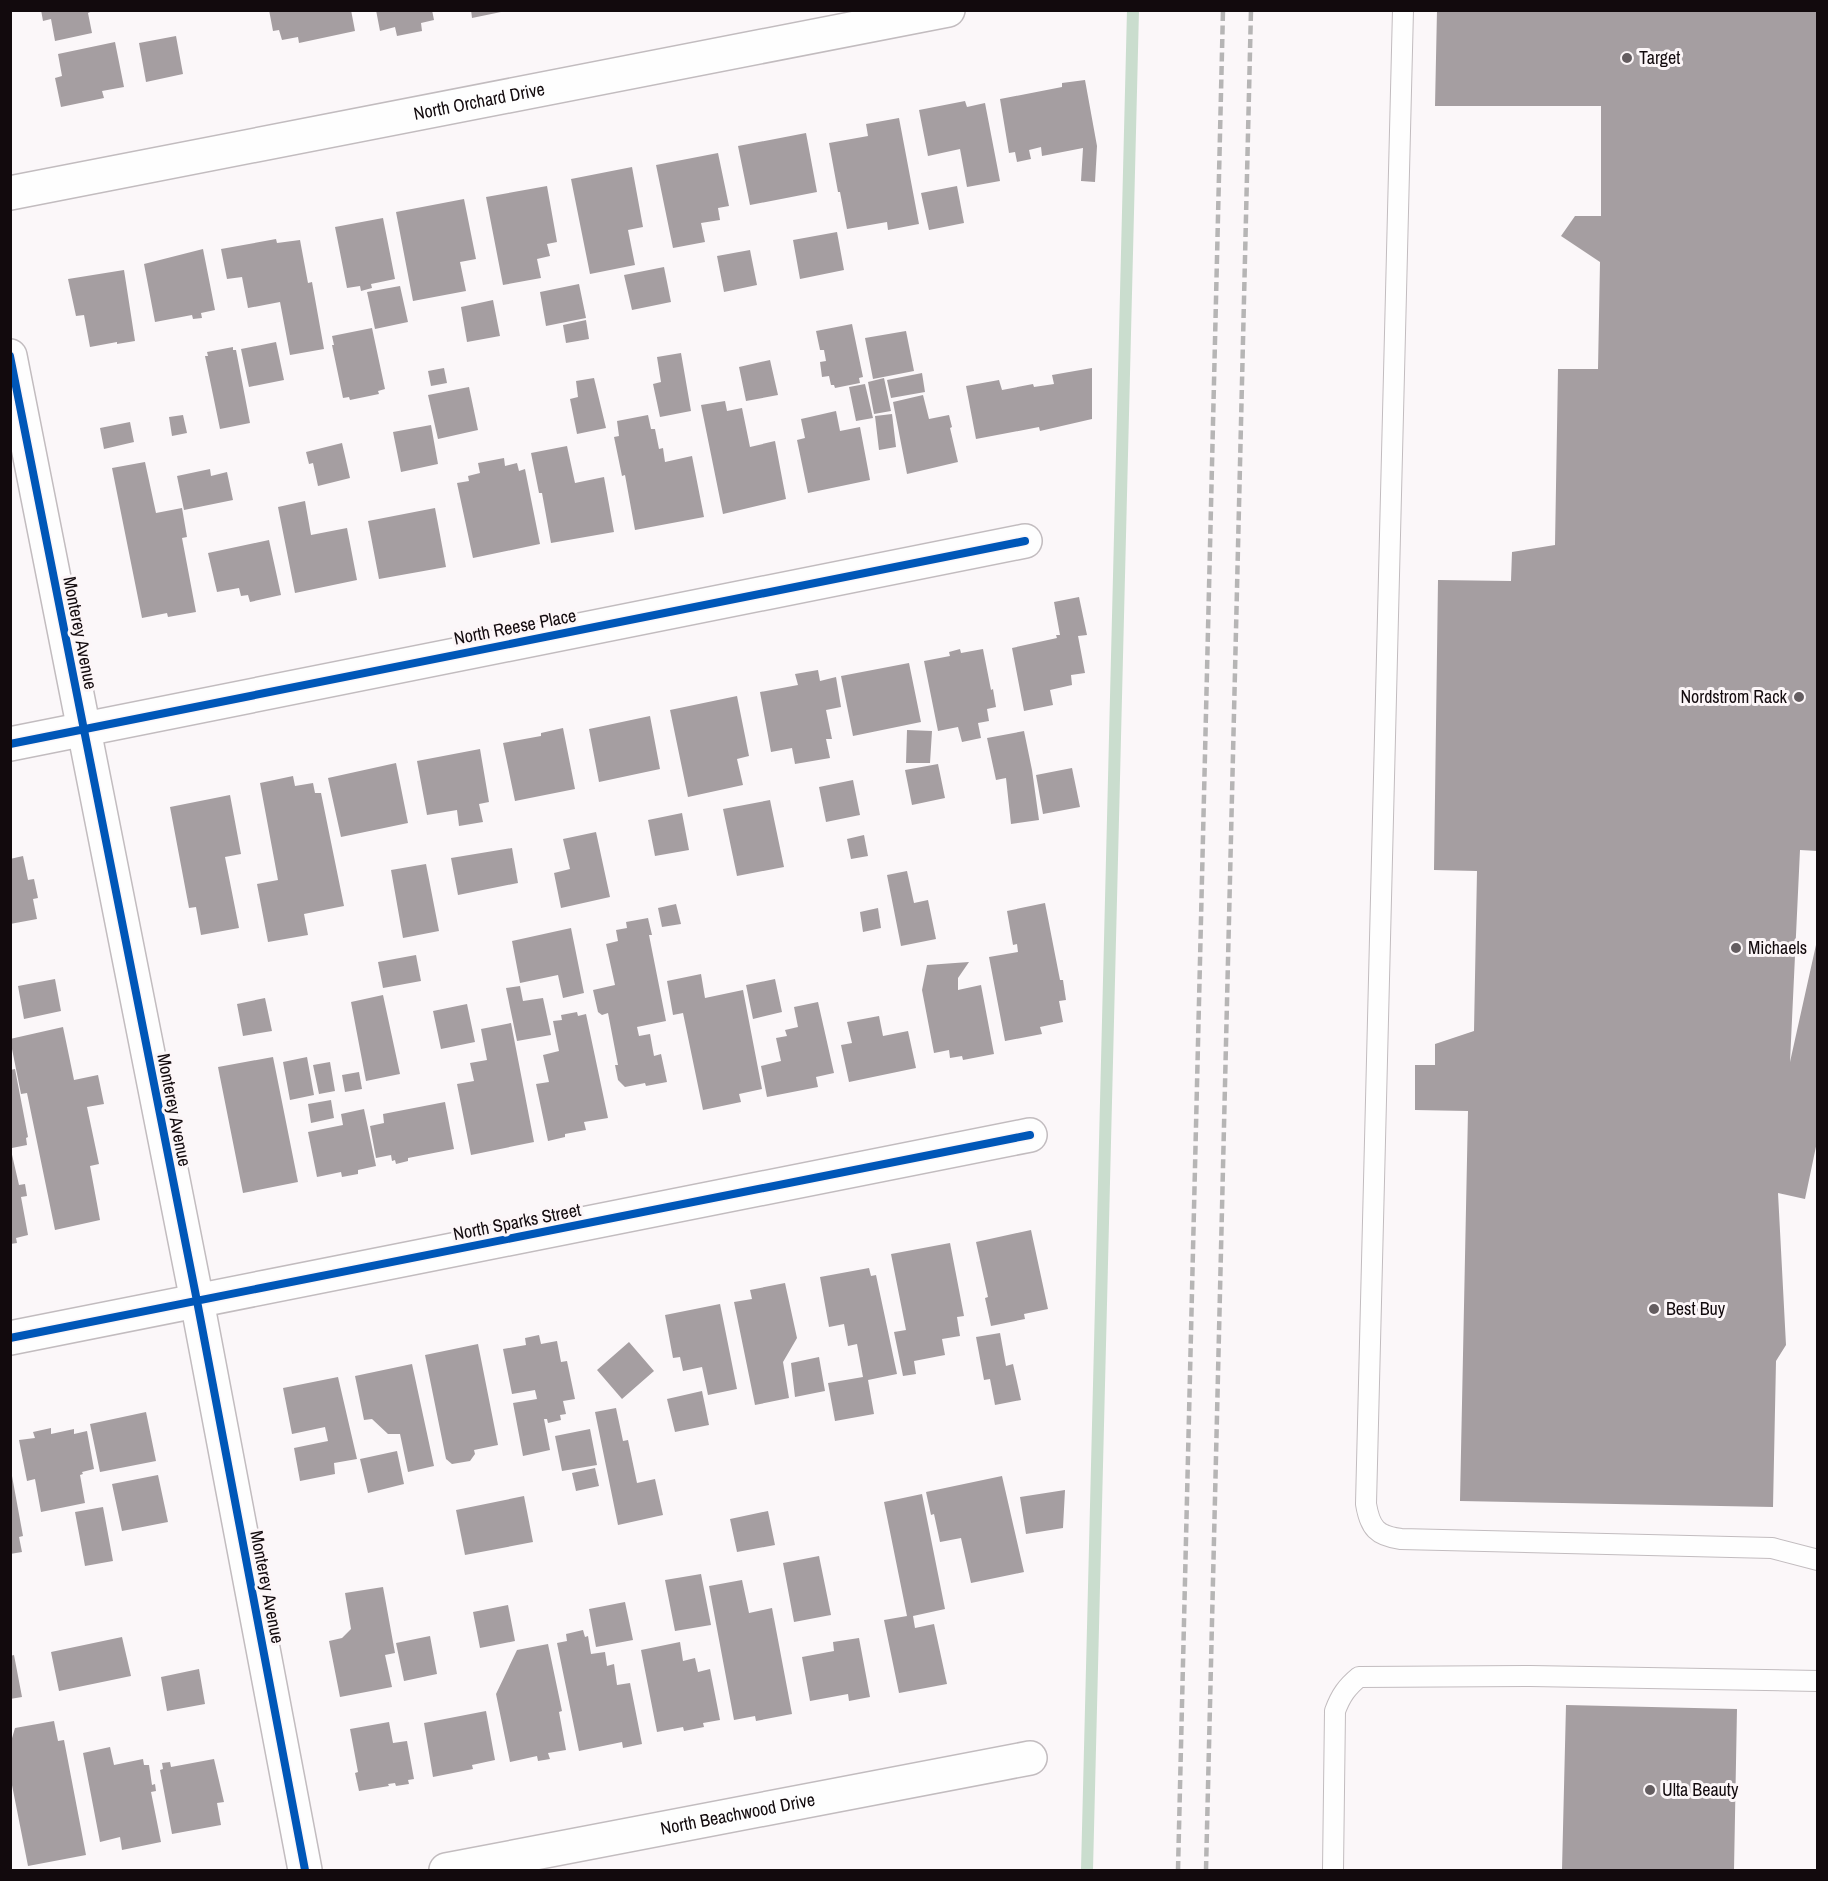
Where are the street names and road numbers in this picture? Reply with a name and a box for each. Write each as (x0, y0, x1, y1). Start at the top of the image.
street label: North Orchard Drive (411, 76, 547, 126)
street label: Monterey Avenue (57, 574, 104, 692)
street label: North Reese Place (452, 602, 578, 651)
street label: Monterey Avenue (151, 1051, 198, 1169)
street label: North Sparks Street (451, 1197, 583, 1246)
street label: Monterey Avenue (244, 1528, 291, 1646)
street label: North Beachwood Drive (658, 1787, 817, 1841)

